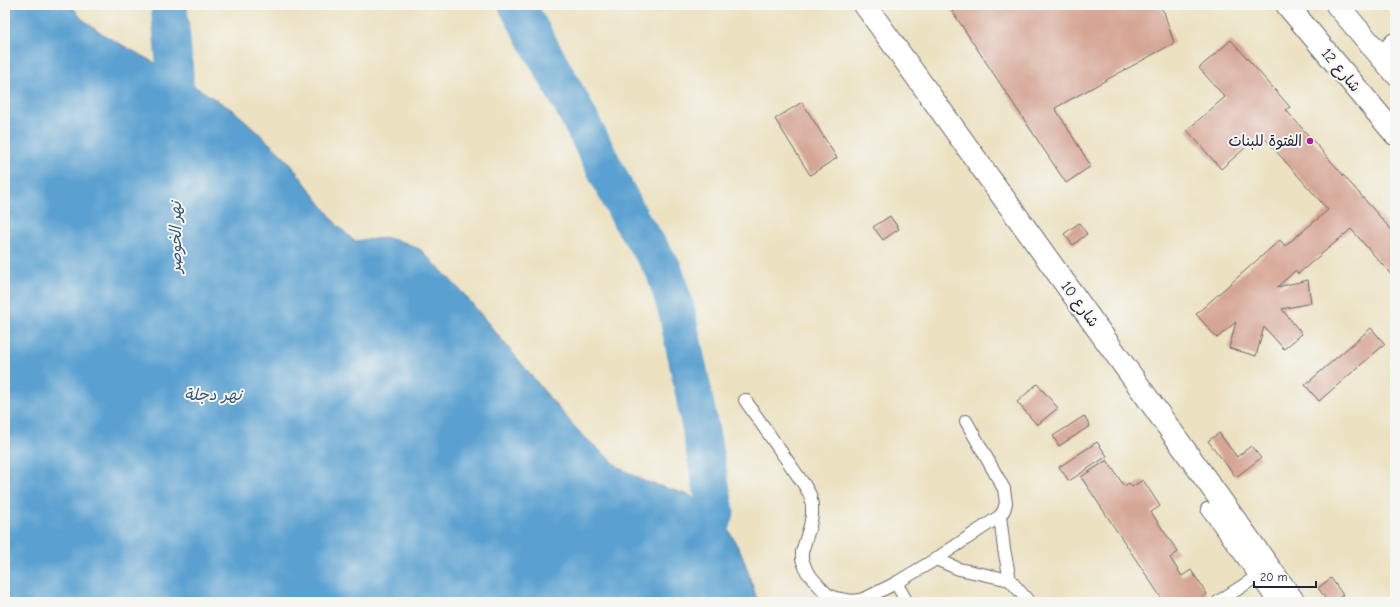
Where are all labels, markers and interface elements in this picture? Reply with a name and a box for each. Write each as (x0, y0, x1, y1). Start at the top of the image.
street label: شارع 12 (1317, 45, 1364, 96)
place label: الفتوة للبنات (1228, 132, 1302, 150)
marker: الفتوة للبنات (1305, 136, 1315, 146)
water label: نهر الخوصر (167, 199, 186, 274)
street label: شارع 10 (1056, 277, 1103, 331)
water label: نهر دجلة (184, 386, 244, 404)
scale bar (1254, 563, 1316, 589)
text: 20 m (1260, 570, 1288, 584)

